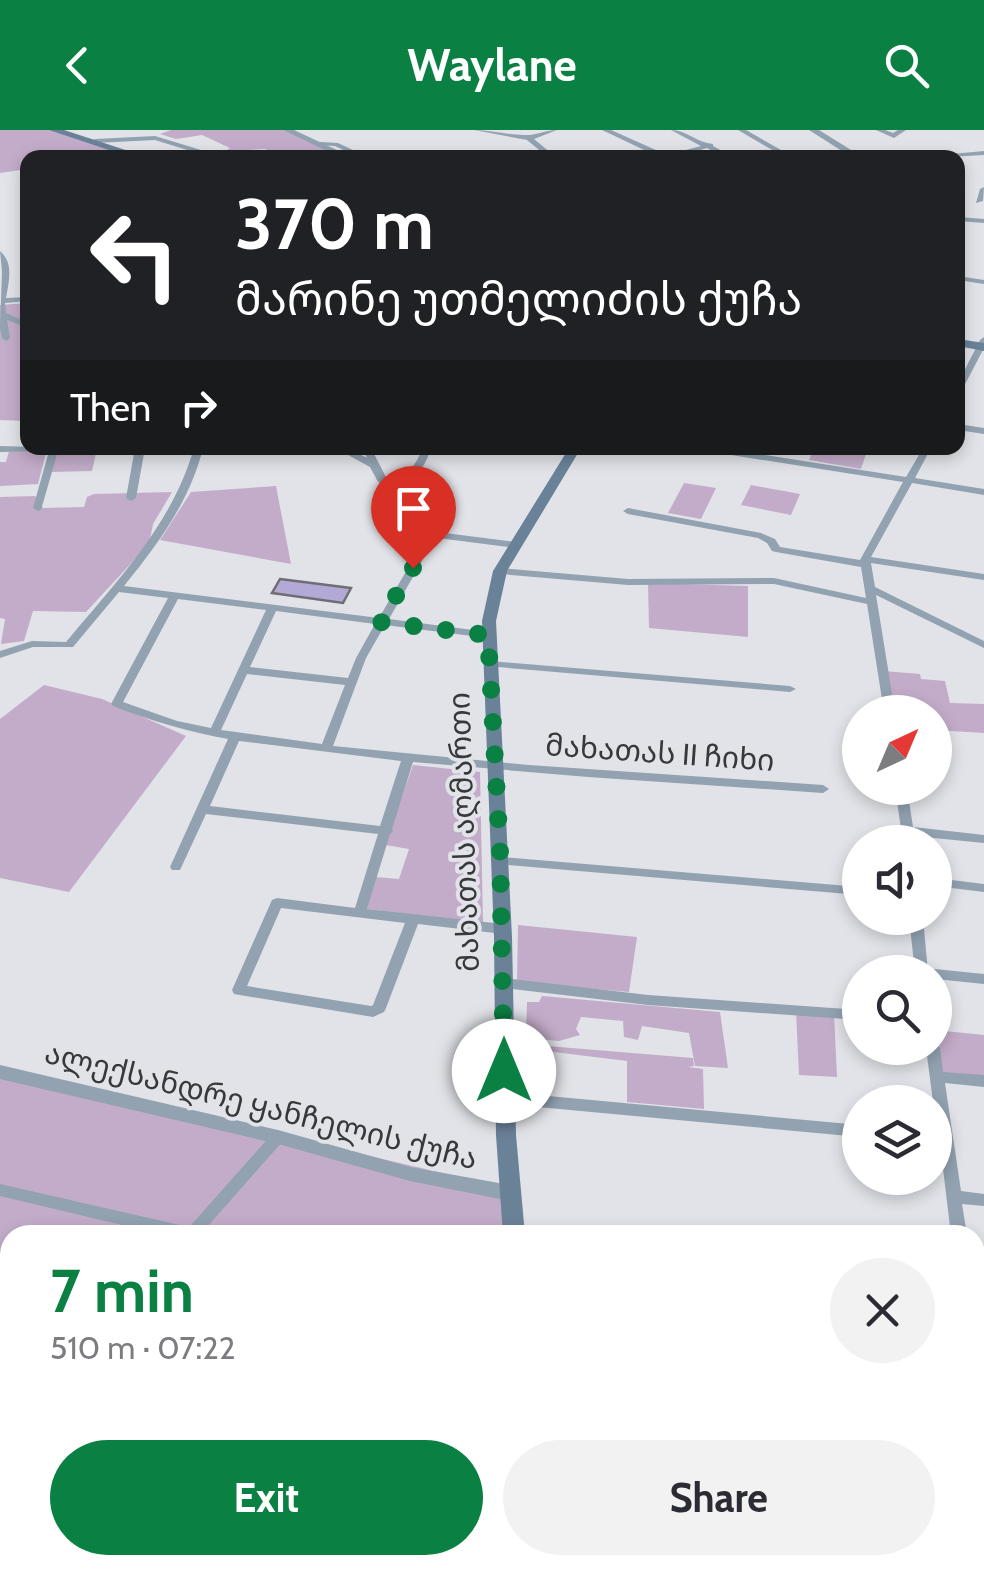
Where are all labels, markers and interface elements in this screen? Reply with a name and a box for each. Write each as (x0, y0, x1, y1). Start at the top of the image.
icon: back (50, 38, 105, 93)
text: Waylane (407, 38, 577, 92)
icon: search (879, 38, 934, 93)
text: 370 m (235, 181, 434, 267)
icon: left (70, 190, 200, 320)
text: მარინე უთმელიძის ქუჩა (235, 272, 802, 326)
icon: right (171, 380, 226, 435)
text: Then (70, 384, 151, 431)
pin (371, 466, 456, 569)
icon: arrive (386, 481, 441, 536)
street label: მახათას აღმართი (440, 691, 487, 973)
north arrow (842, 695, 952, 805)
map controls (842, 695, 952, 1195)
street label: მახათას II ჩიხი (544, 726, 776, 779)
button: sound (842, 825, 952, 935)
button: search (842, 955, 952, 1065)
position arrow (452, 1019, 556, 1123)
street label: ალექსანდრე ყანჩელის ქუჩა (41, 1034, 481, 1177)
button: layers (842, 1085, 952, 1195)
text: 7 min (50, 1254, 194, 1327)
button: close (830, 1258, 935, 1363)
text: 510 m · 07:22 (50, 1328, 236, 1367)
button: Exit (50, 1440, 483, 1555)
button: Share (503, 1440, 935, 1555)

